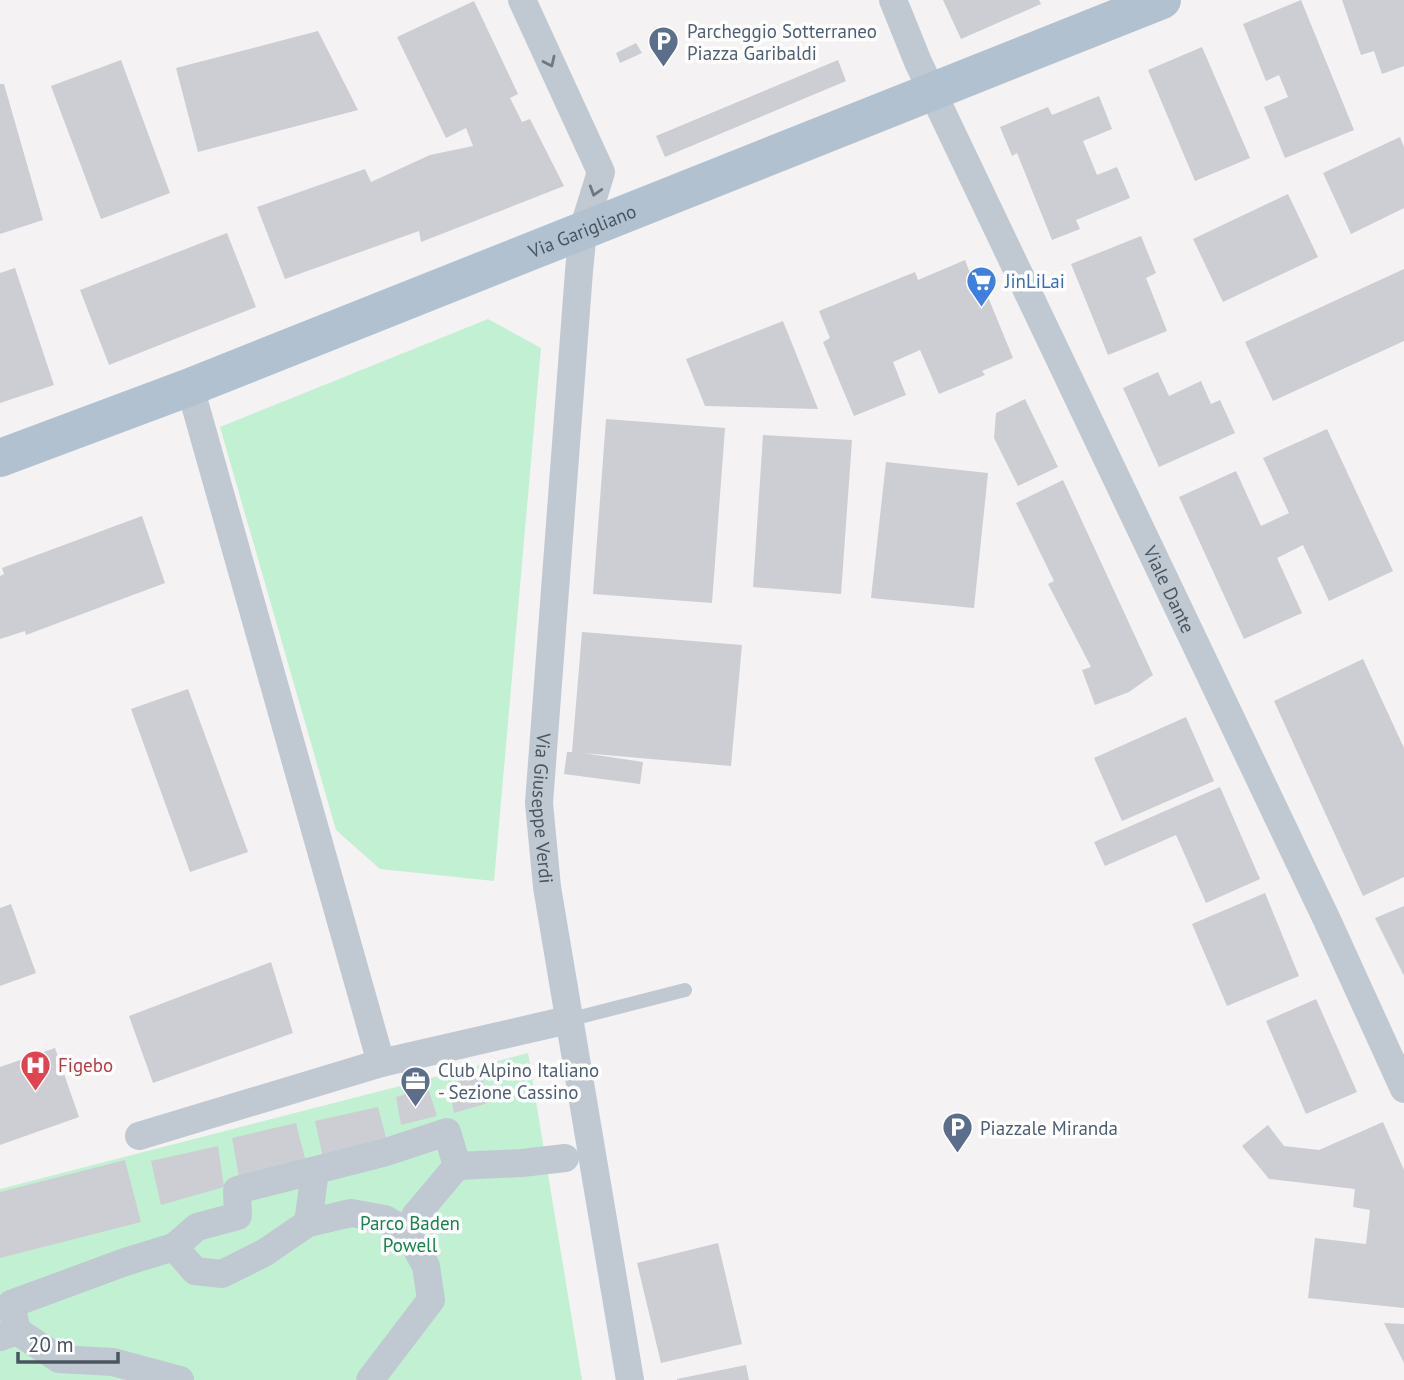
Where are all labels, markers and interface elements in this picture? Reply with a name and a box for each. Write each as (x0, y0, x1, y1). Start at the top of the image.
place label: Parcheggio Sotterraneo Piazza Garibaldi (687, 19, 877, 65)
parking icon: Parcheggio Sotterraneo Piazza Garibaldi (647, 25, 681, 69)
one-way arrow (542, 55, 556, 67)
one-way arrow (588, 185, 603, 197)
street label: Via Garigliano (524, 199, 640, 263)
supermarket icon: JinLiLai (965, 264, 999, 308)
place label: JinLiLai (1004, 269, 1065, 293)
street label: Viale Dante (1138, 541, 1200, 637)
street label: Via Giuseppe Verdi (527, 731, 559, 885)
hospital icon: Figebo (18, 1048, 52, 1092)
place label: Figebo (58, 1053, 113, 1077)
place label: Club Alpino Italiano - Sezione Cassino (438, 1058, 599, 1104)
office icon: Club Alpino Italiano - Sezione Cassino (398, 1064, 432, 1108)
parking icon: Piazzale Miranda (940, 1111, 974, 1155)
place label: Piazzale Miranda (980, 1116, 1118, 1140)
park label: Parco Baden Powell (360, 1211, 460, 1257)
scale bar (18, 1320, 117, 1364)
text: 20 m (28, 1331, 74, 1358)

